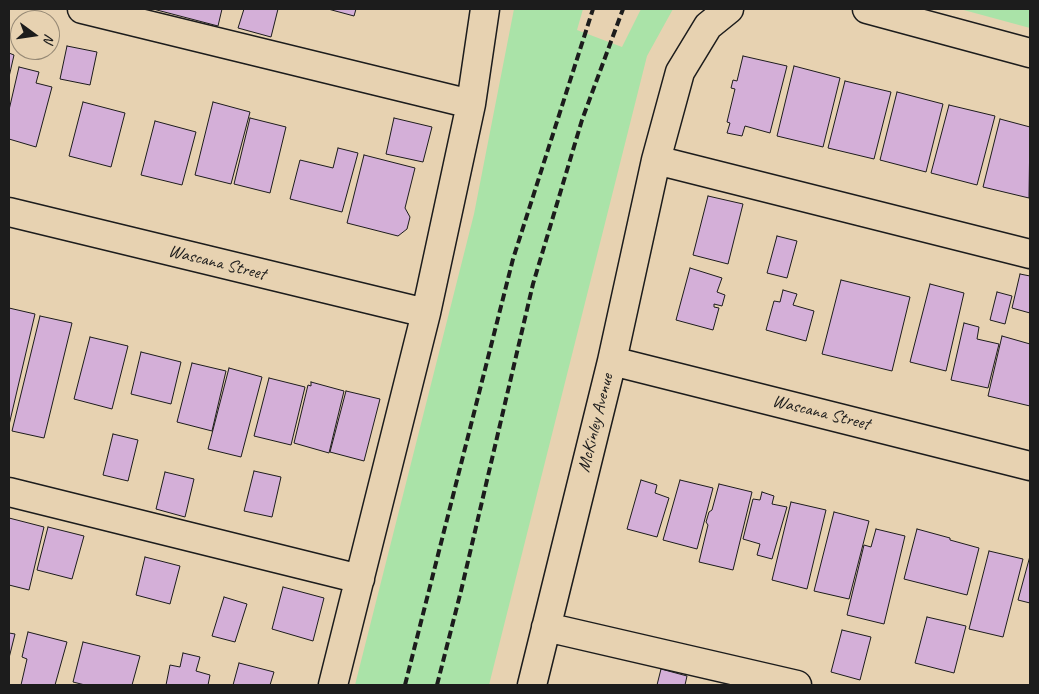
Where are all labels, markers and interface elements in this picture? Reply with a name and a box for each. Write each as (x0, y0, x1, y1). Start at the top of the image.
north arrow (10, 10, 60, 60)
text: N (40, 32, 58, 45)
street label: Wascana Street (166, 240, 268, 286)
street label: McKinley Avenue (573, 372, 619, 474)
street label: Wascana Street (770, 390, 872, 436)

